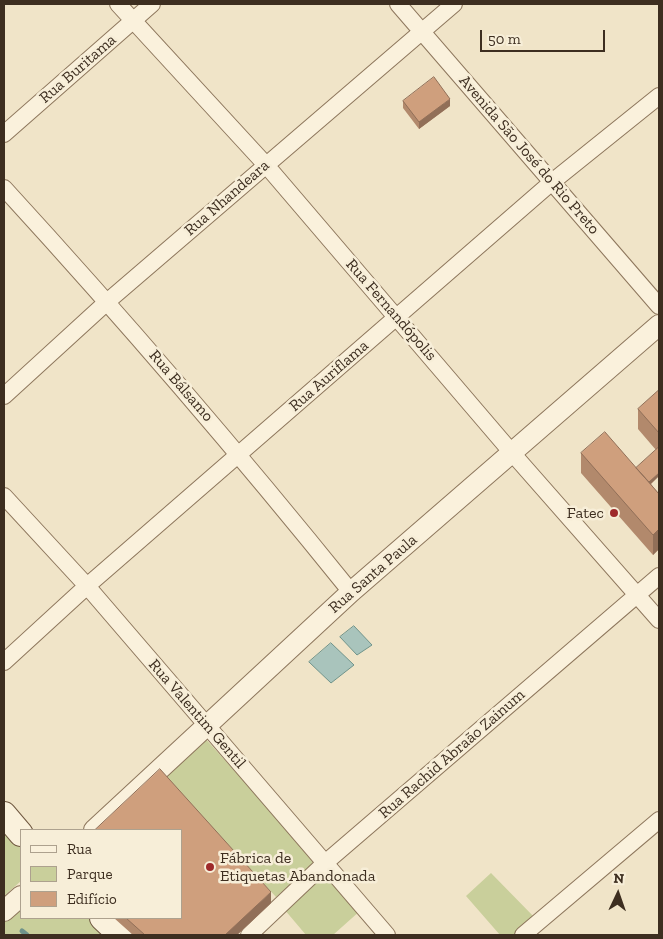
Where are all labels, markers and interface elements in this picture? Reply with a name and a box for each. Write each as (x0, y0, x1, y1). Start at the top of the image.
scale bar (483, 20, 608, 52)
text: 50 m (488, 30, 521, 48)
street label: Rua Buritama (36, 31, 120, 107)
street label: Avenida São José do Rio Preto (455, 72, 603, 238)
street label: Rua Nhandeara (181, 156, 273, 240)
street label: Rua Fernandópolis (341, 255, 441, 365)
street label: Rua Auriflama (285, 336, 373, 416)
street label: Rua Bálsamo (145, 346, 217, 426)
place label: Fatec (567, 503, 604, 523)
marker: Fatec (608, 507, 620, 519)
street label: Rua Santa Paula (325, 530, 421, 618)
street label: Rua Valentim Gentil (144, 655, 250, 773)
street label: Rua Rachid Abraão Zainum (375, 685, 529, 823)
legend (20, 829, 182, 919)
text: Rua (67, 840, 92, 858)
place label: Fábrica de Etiquetas Abandonada (220, 848, 375, 886)
marker: Fábrica de Etiquetas Abandonada (204, 861, 216, 873)
text: Parque (67, 865, 113, 883)
north arrow (593, 869, 643, 919)
text: N (613, 870, 625, 887)
text: Edifício (67, 890, 117, 908)

